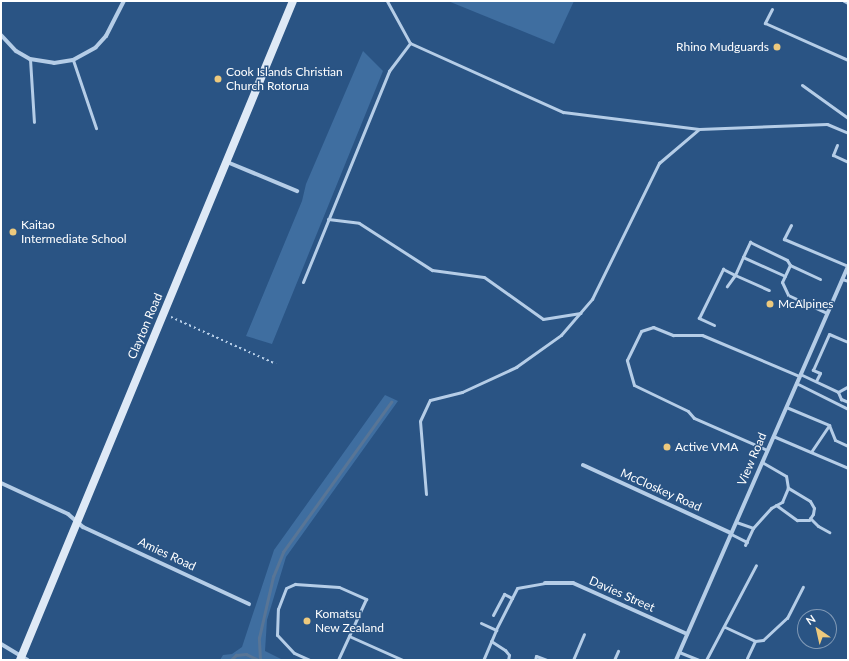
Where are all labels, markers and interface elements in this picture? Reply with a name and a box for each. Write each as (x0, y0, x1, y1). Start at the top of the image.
place label: Rhino Mudguards (676, 40, 769, 54)
marker: Rhino Mudguards (772, 42, 782, 52)
place label: Cook Islands Christian Church Rotorua (226, 65, 343, 93)
marker: Cook Islands Christian Church Rotorua (213, 74, 223, 84)
place label: Kaitao Intermediate School (21, 218, 127, 246)
marker: Kaitao Intermediate School (8, 227, 18, 237)
street label: Clayton Road (125, 291, 165, 361)
place label: McAlpines (778, 297, 833, 311)
marker: McAlpines (765, 299, 775, 309)
street label: View Road (734, 430, 770, 488)
place label: Active VMA (675, 440, 739, 454)
marker: Active VMA (662, 442, 672, 452)
street label: McCloskey Road (618, 466, 704, 514)
street label: Amies Road (136, 534, 198, 574)
street label: Davies Street (587, 573, 657, 615)
place label: Komatsu New Zealand (315, 607, 384, 635)
north arrow (797, 609, 837, 649)
text: N (803, 612, 818, 627)
marker: Komatsu New Zealand (302, 616, 312, 626)

